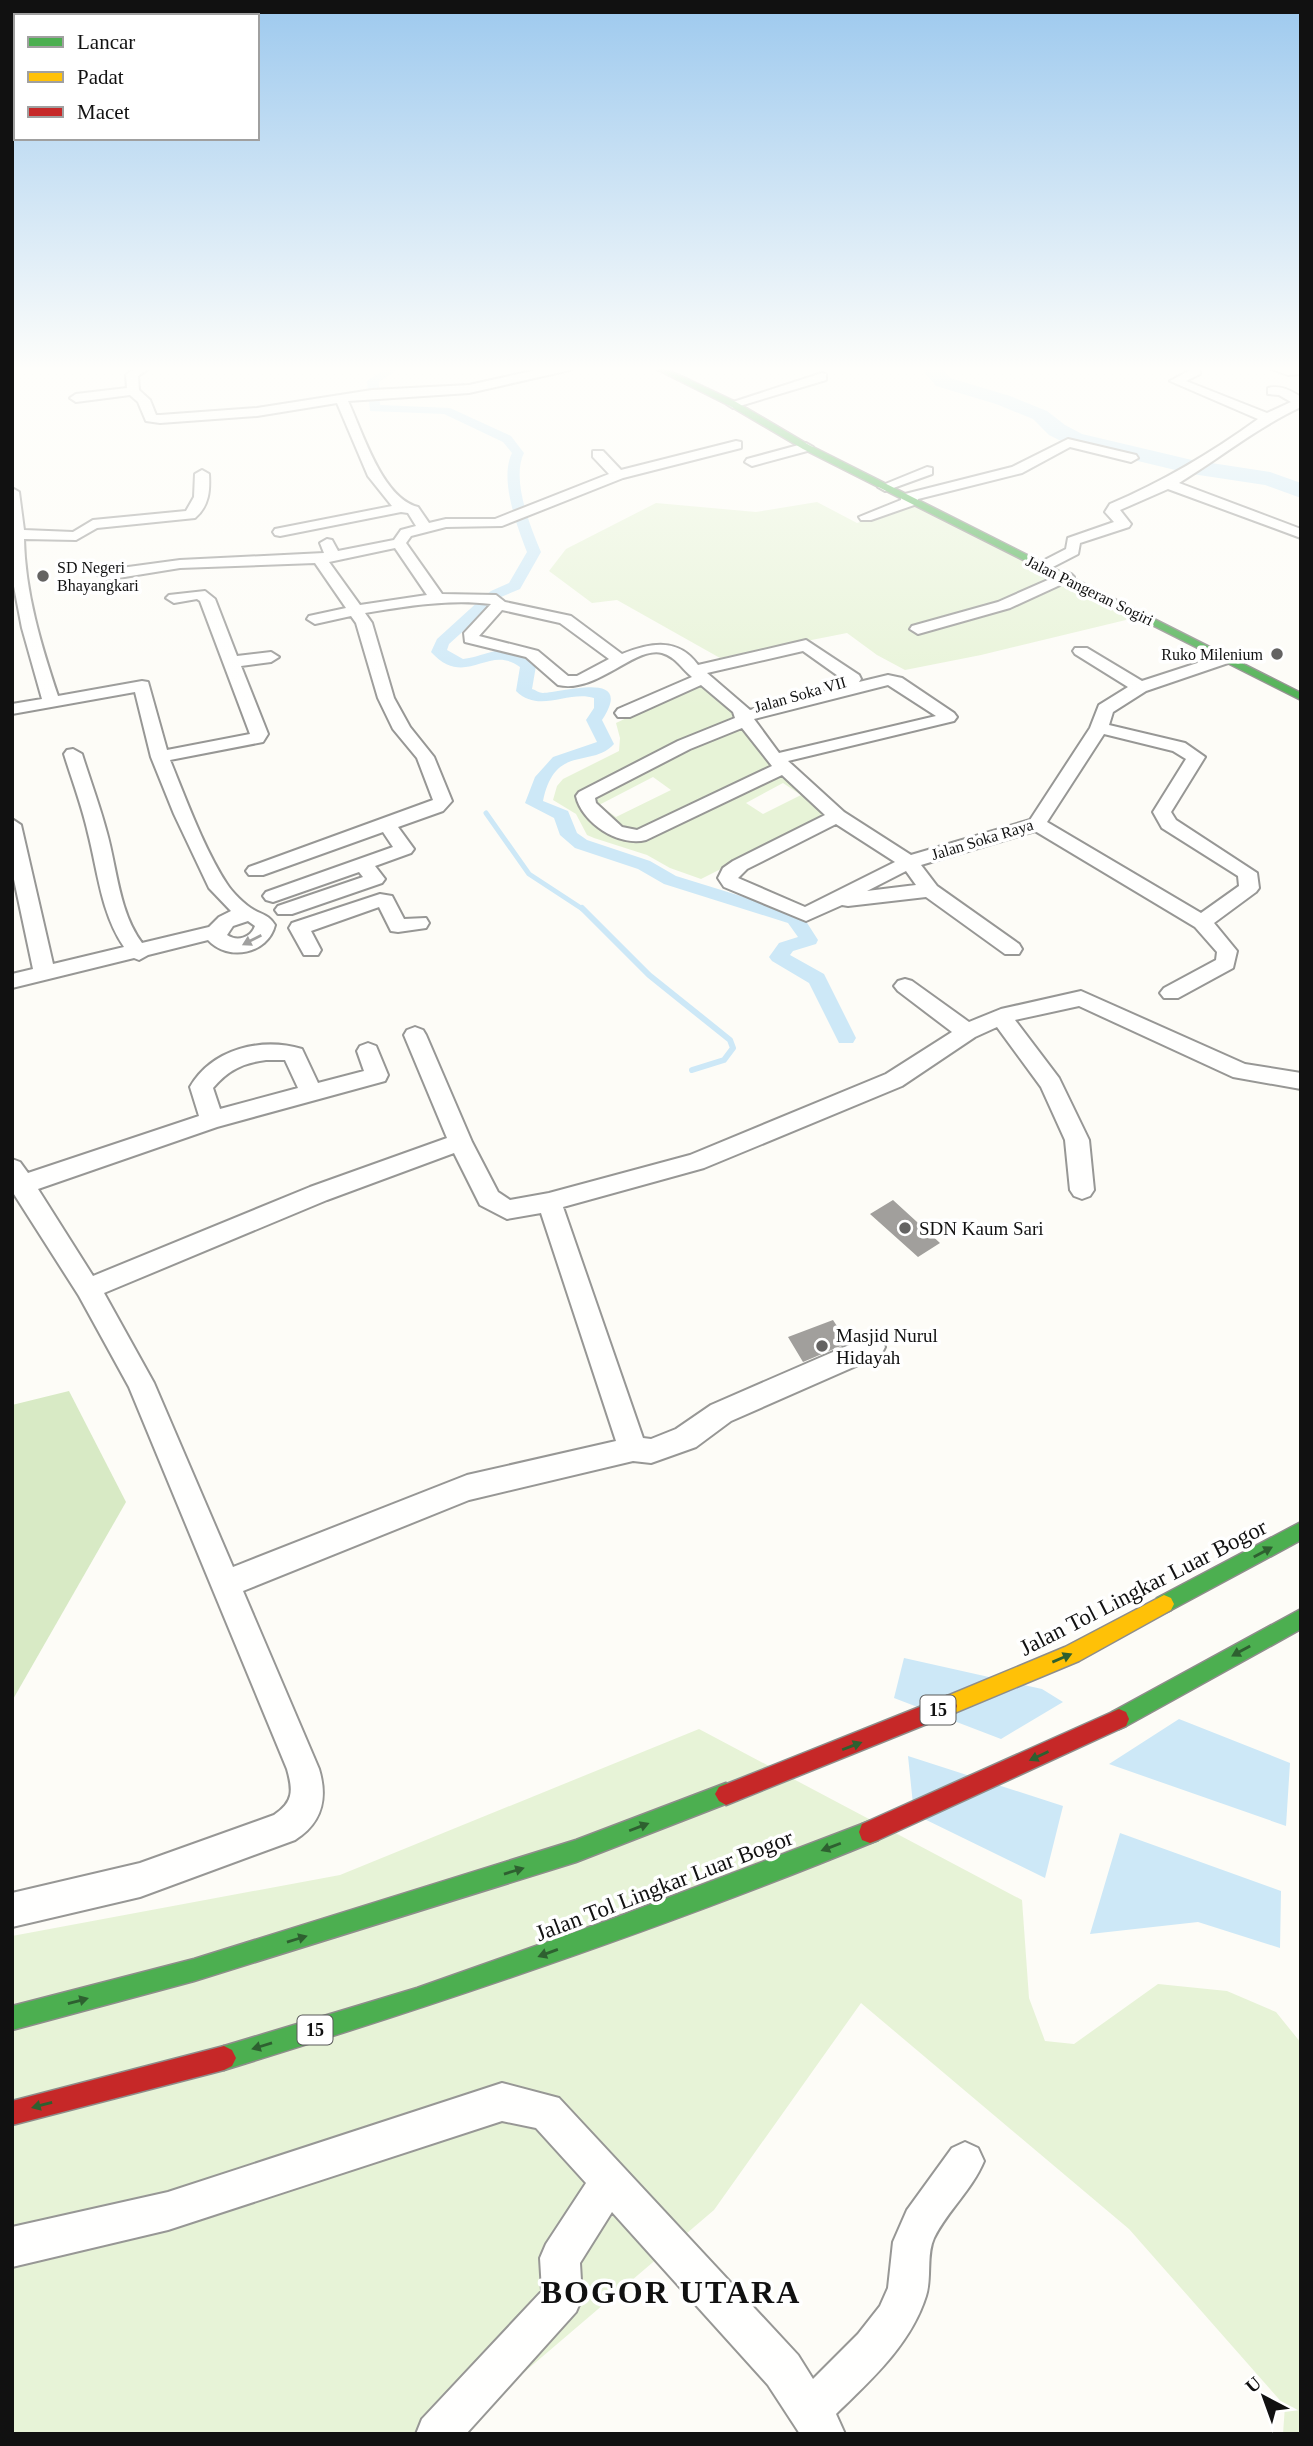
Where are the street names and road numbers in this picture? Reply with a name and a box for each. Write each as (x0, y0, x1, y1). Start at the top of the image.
street label: Jalan Pangeran Sogiri (1023, 552, 1157, 630)
street label: Jalan Soka VII (752, 673, 848, 716)
street label: Jalan Soka Raya (929, 816, 1035, 864)
street label: Jalan Tol Lingkar Luar Bogor (1016, 1514, 1271, 1661)
road number: 15 (920, 1695, 956, 1724)
street label: Jalan Tol Lingkar Luar Bogor (532, 1825, 797, 1946)
road number: 15 (298, 2016, 332, 2044)

